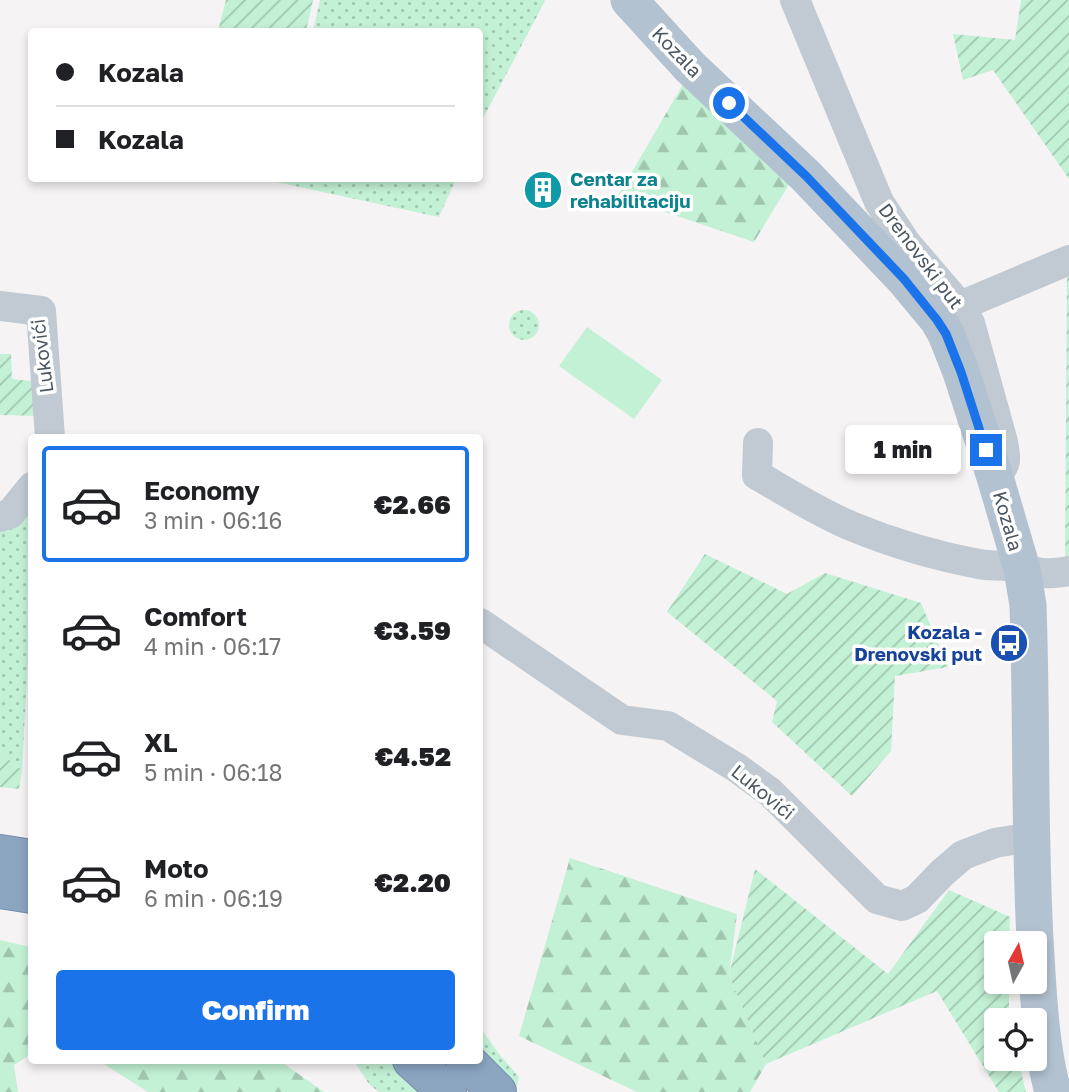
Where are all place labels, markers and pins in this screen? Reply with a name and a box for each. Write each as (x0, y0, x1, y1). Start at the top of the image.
place label: Centar za rehabilitaciju (570, 167, 691, 212)
building icon: Centar za rehabilitaciju (522, 169, 564, 211)
place label: Kozala - Drenovski put (854, 620, 982, 665)
bus stop icon: Kozala - Drenovski put (988, 622, 1030, 664)

